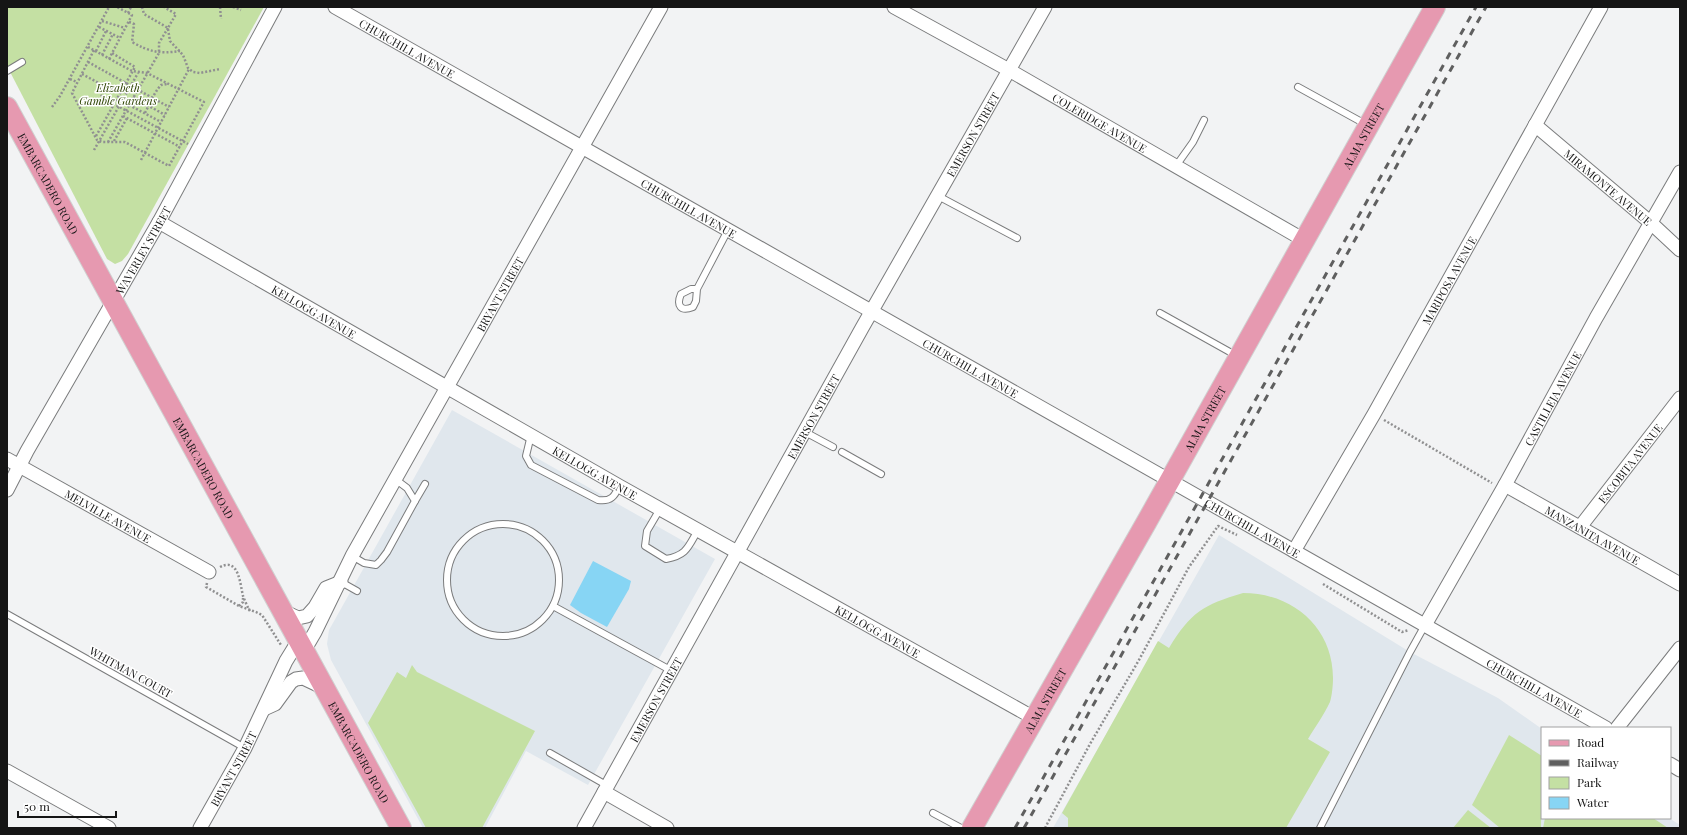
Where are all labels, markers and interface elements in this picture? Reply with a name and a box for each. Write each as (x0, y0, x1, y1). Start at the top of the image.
street label: CHURCHILL AVENUE (357, 15, 458, 81)
park label: Elizabeth Gamble Gardens (79, 80, 158, 108)
street label: EMERSON STREET (942, 89, 1002, 179)
street label: COLERIDGE AVENUE (1050, 89, 1150, 156)
street label: ALMA STREET (1338, 100, 1387, 172)
street label: EMBARCADERO ROAD (15, 130, 83, 237)
street label: MIRAMONTE AVENUE (1561, 146, 1656, 229)
street label: CHURCHILL AVENUE (639, 175, 740, 241)
street label: WAVERLEY STREET (111, 203, 174, 297)
street label: MARIPOSA AVENUE (1418, 233, 1480, 327)
street label: BRYANT STREET (473, 254, 527, 334)
street label: KELLOGG AVENUE (269, 281, 359, 341)
street label: CHURCHILL AVENUE (920, 335, 1022, 401)
street label: CASTILLEJA AVENUE (1520, 348, 1584, 448)
street label: EMERSON STREET (783, 371, 843, 461)
street label: ALMA STREET (1180, 383, 1229, 455)
street label: EMBARCADERO ROAD (170, 414, 238, 521)
street label: ESCOBITA AVENUE (1594, 420, 1665, 506)
street label: KELLOGG AVENUE (550, 442, 640, 502)
street label: MELVILLE AVENUE (62, 486, 154, 546)
street label: CHURCHILL AVENUE (1202, 494, 1303, 561)
street label: MANZANITA AVENUE (1543, 502, 1643, 568)
street label: KELLOGG AVENUE (833, 601, 923, 661)
street label: WHITMAN COURT (86, 642, 175, 701)
street label: EMERSON STREET (626, 654, 685, 745)
street label: CHURCHILL AVENUE (1484, 654, 1585, 721)
street label: ALMA STREET (1020, 665, 1069, 736)
street label: EMBARCADERO ROAD (326, 699, 393, 805)
legend (1541, 727, 1671, 819)
street label: BRYANT STREET (206, 728, 259, 809)
text: Road (1577, 734, 1604, 750)
text: Railway (1577, 754, 1619, 770)
text: Park (1577, 774, 1602, 790)
scale bar (18, 793, 116, 819)
text: Water (1576, 794, 1610, 810)
text: 50 m (24, 798, 50, 814)

